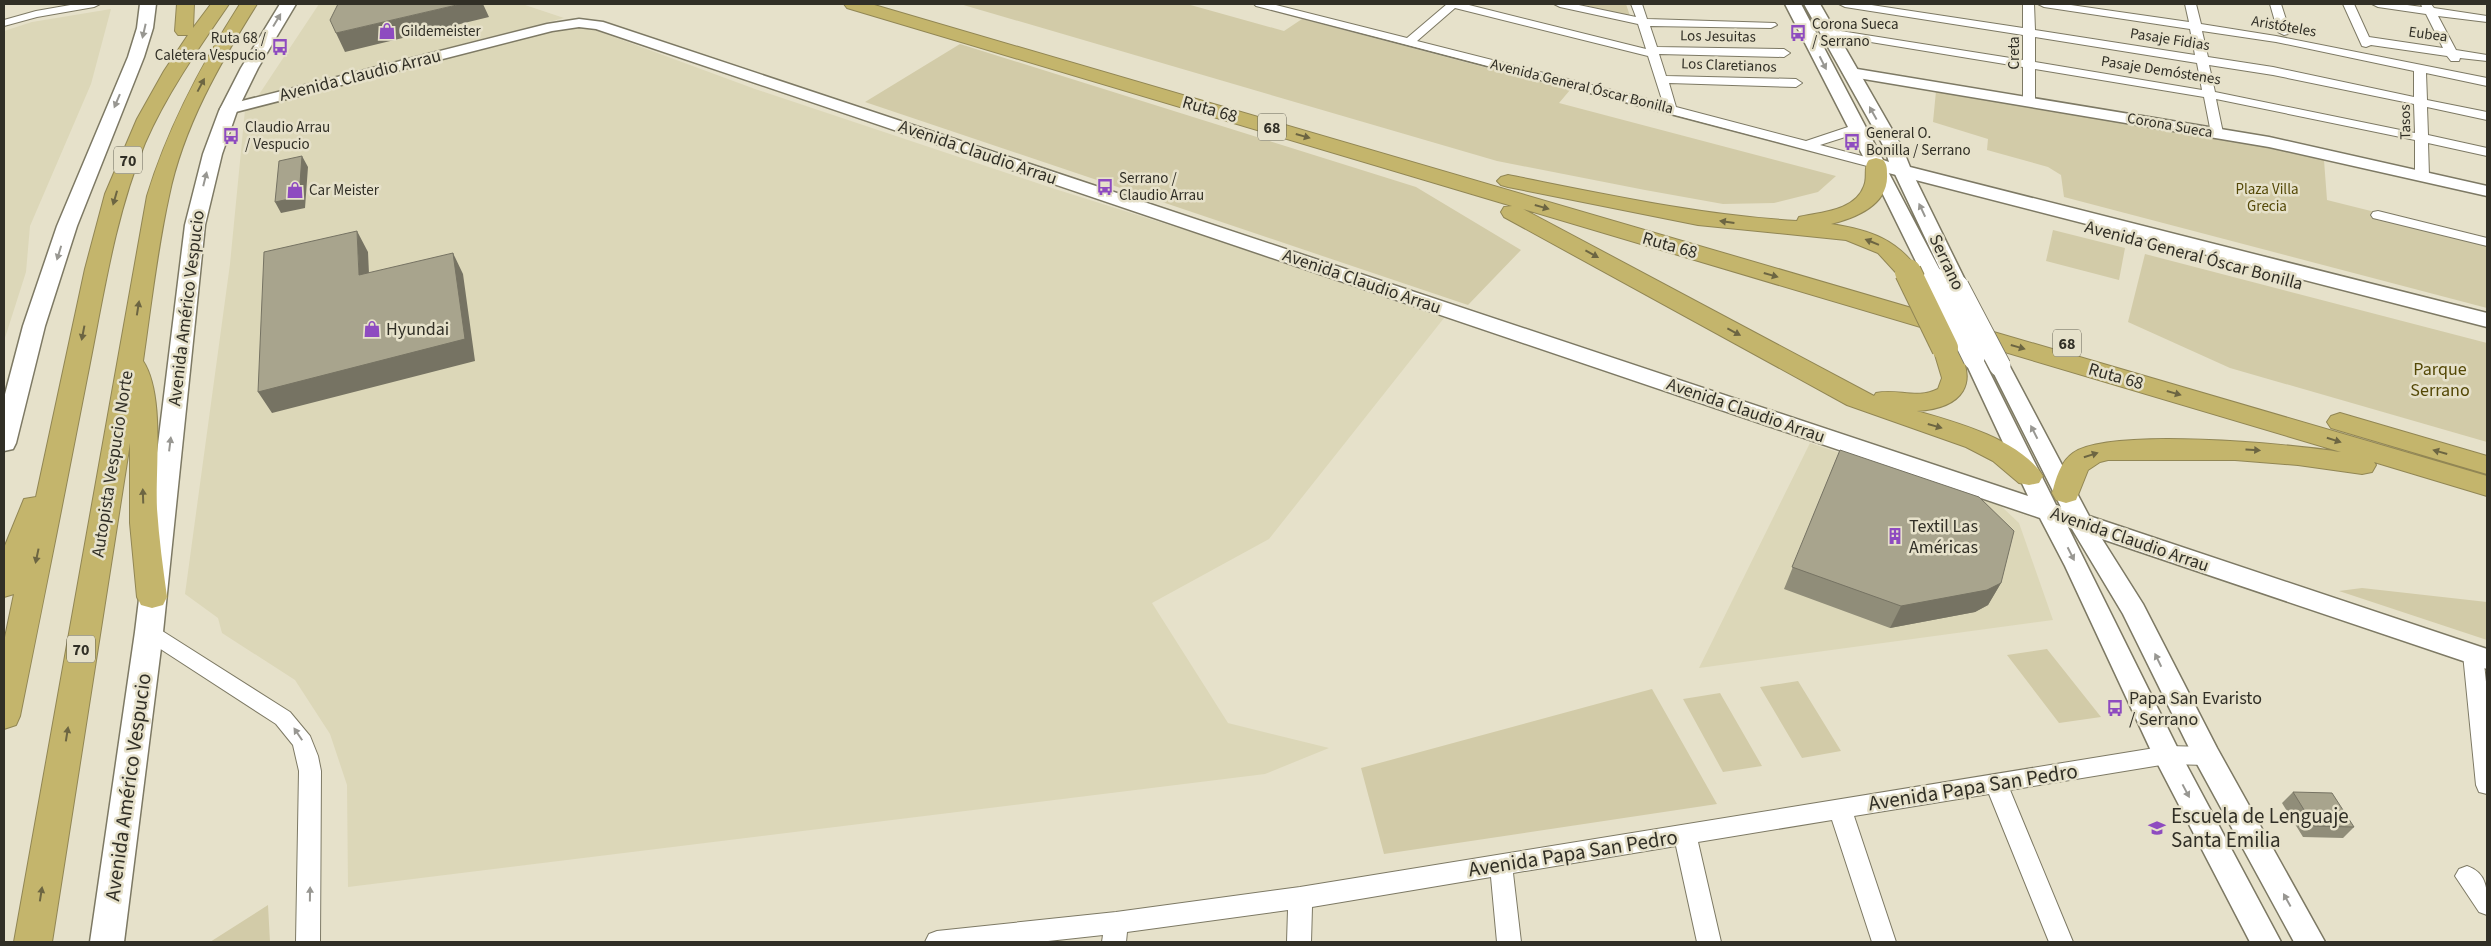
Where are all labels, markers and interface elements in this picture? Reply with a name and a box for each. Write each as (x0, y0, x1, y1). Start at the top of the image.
street label: Aristóteles (2250, 10, 2318, 43)
one-way arrow (273, 14, 282, 27)
place label: Corona Sueca / Serrano (1812, 14, 1899, 52)
shop icon: Gildemeister (377, 21, 397, 41)
place label: Gildemeister (401, 21, 481, 42)
street label: Eubea (2407, 21, 2449, 48)
one-way arrow (140, 23, 148, 38)
bus stop icon: Corona Sueca / Serrano (1788, 23, 1808, 43)
street label: Pasaje Fidias (2129, 23, 2211, 56)
street label: Los Jesuitas (1680, 25, 1756, 48)
place label: Ruta 68 / Caletera Vespucio (155, 28, 267, 66)
street label: Creta (2004, 36, 2025, 70)
bus stop icon: Ruta 68 / Caletera Vespucio (270, 37, 290, 57)
street label: Avenida Claudio Arrau (277, 43, 444, 108)
street label: Pasaje Demóstenes (2100, 51, 2222, 90)
street label: Los Claretianos (1681, 53, 1777, 78)
street label: Avenida General Óscar Bonilla (1488, 54, 1675, 119)
one-way arrow (1819, 56, 1827, 70)
one-way arrow (197, 78, 205, 92)
street label: Ruta 68 (1179, 90, 1240, 129)
one-way arrow (112, 94, 120, 108)
street label: Tasos (2395, 104, 2416, 140)
one-way arrow (1869, 106, 1878, 119)
street label: Corona Sueca (2125, 108, 2214, 143)
street label: Avenida Claudio Arrau (895, 114, 1060, 191)
road number: 68 (1258, 114, 1286, 140)
place label: Claudio Arrau / Vespucio (245, 117, 330, 155)
place label: General O. Bonilla / Serrano (1866, 123, 1971, 161)
bus stop icon: Claudio Arrau / Vespucio (221, 126, 241, 146)
bus stop icon: General O. Bonilla / Serrano (1842, 132, 1862, 152)
one-way arrow (1295, 133, 1310, 141)
road number: 70 (114, 146, 142, 174)
place label: Serrano / Claudio Arrau (1119, 168, 1204, 206)
one-way arrow (201, 171, 209, 186)
bus stop icon: Serrano / Claudio Arrau (1095, 177, 1115, 197)
park label: Plaza Villa Grecia (2235, 179, 2299, 217)
shop icon: Car Meister (285, 180, 305, 200)
place label: Car Meister (309, 180, 380, 201)
one-way arrow (110, 191, 118, 206)
one-way arrow (1918, 203, 1926, 217)
one-way arrow (1535, 204, 1550, 212)
street label: Avenida Américo Vespucio (162, 209, 211, 407)
street label: Avenida General Óscar Bonilla (2082, 214, 2306, 297)
one-way arrow (1719, 218, 1735, 226)
street label: Ruta 68 (1639, 226, 1700, 265)
street label: Serrano (1923, 230, 1970, 294)
one-way arrow (1865, 237, 1879, 245)
street label: Avenida Claudio Arrau (1279, 243, 1444, 320)
one-way arrow (54, 246, 62, 261)
one-way arrow (1584, 250, 1599, 258)
one-way arrow (1764, 271, 1779, 279)
one-way arrow (134, 300, 142, 316)
place label: Hyundai (386, 317, 449, 342)
shop icon: Hyundai (362, 319, 382, 339)
one-way arrow (79, 326, 87, 342)
one-way arrow (1727, 328, 1741, 336)
road number: 68 (2053, 329, 2081, 356)
one-way arrow (2011, 344, 2026, 352)
street label: Ruta 68 (2085, 357, 2146, 396)
park label: Parque Serrano (2410, 357, 2470, 403)
street label: Autopista Vespucio Norte (85, 369, 140, 559)
street label: Avenida Claudio Arrau (1663, 372, 1828, 449)
one-way arrow (2167, 390, 2182, 398)
one-way arrow (1928, 423, 1943, 431)
one-way arrow (2030, 424, 2038, 439)
one-way arrow (166, 436, 174, 452)
one-way arrow (2327, 437, 2342, 445)
one-way arrow (2245, 447, 2261, 455)
one-way arrow (2433, 447, 2448, 455)
one-way arrow (2084, 451, 2099, 459)
one-way arrow (139, 488, 147, 504)
street label: Avenida Claudio Arrau (2047, 501, 2212, 578)
place label: Textil Las Américas (1909, 514, 1978, 560)
building icon: Textil Las Américas (1885, 526, 1905, 546)
one-way arrow (2067, 547, 2075, 561)
one-way arrow (33, 549, 41, 565)
road number: 70 (67, 636, 95, 662)
one-way arrow (2154, 653, 2162, 668)
street label: Avenida Américo Vespucio (97, 671, 159, 903)
place label: Papa San Evaristo / Serrano (2129, 686, 2262, 732)
bus stop icon: Papa San Evaristo / Serrano (2105, 698, 2125, 718)
one-way arrow (63, 725, 71, 741)
one-way arrow (293, 727, 302, 741)
street label: Avenida Papa San Pedro (1866, 756, 2080, 818)
one-way arrow (2182, 784, 2190, 798)
place label: Escuela de Lenguaje Santa Emilia (2171, 801, 2349, 855)
school or university icon: Escuela de Lenguaje Santa Emilia (2147, 818, 2167, 838)
street label: Avenida Papa San Pedro (1466, 822, 1680, 884)
one-way arrow (306, 885, 314, 901)
one-way arrow (37, 886, 45, 902)
one-way arrow (2283, 892, 2291, 907)

